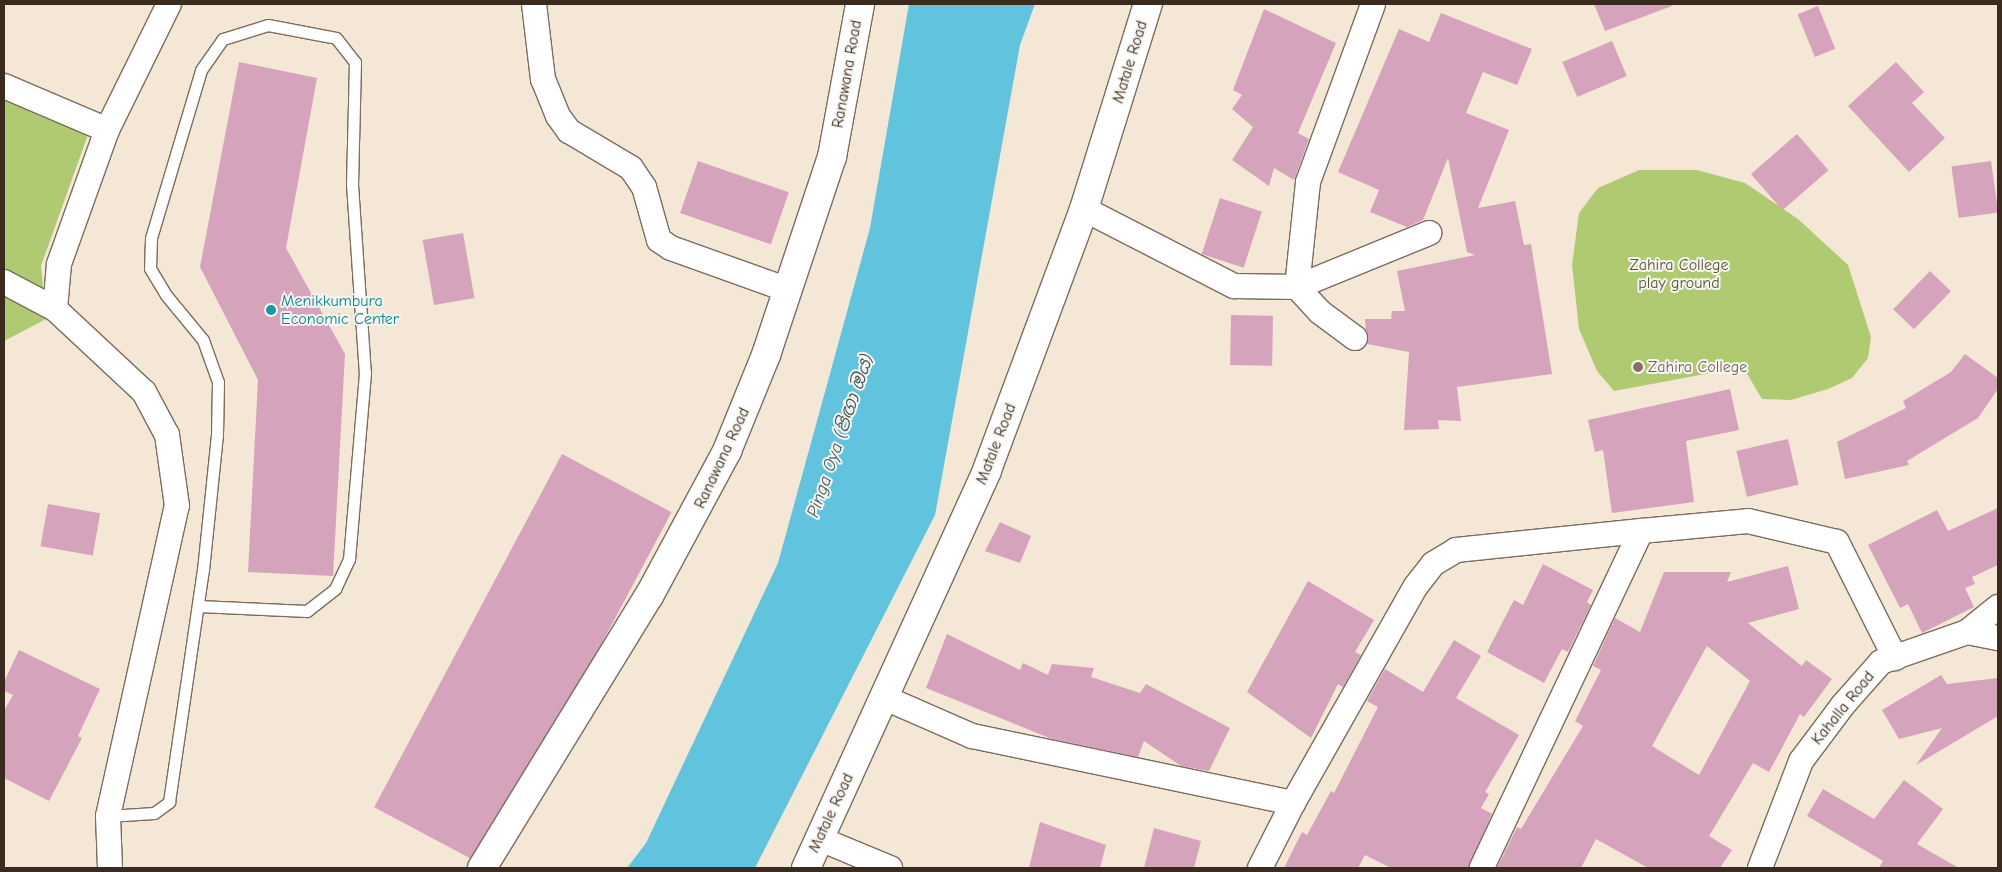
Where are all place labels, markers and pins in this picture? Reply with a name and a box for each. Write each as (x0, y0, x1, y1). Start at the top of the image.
place label: Menikkumbura Economic Center (281, 291, 399, 329)
marker: Menikkumbura Economic Center (265, 304, 277, 316)
place label: Zahira College (1648, 357, 1747, 377)
marker: Zahira College (1632, 361, 1644, 373)

